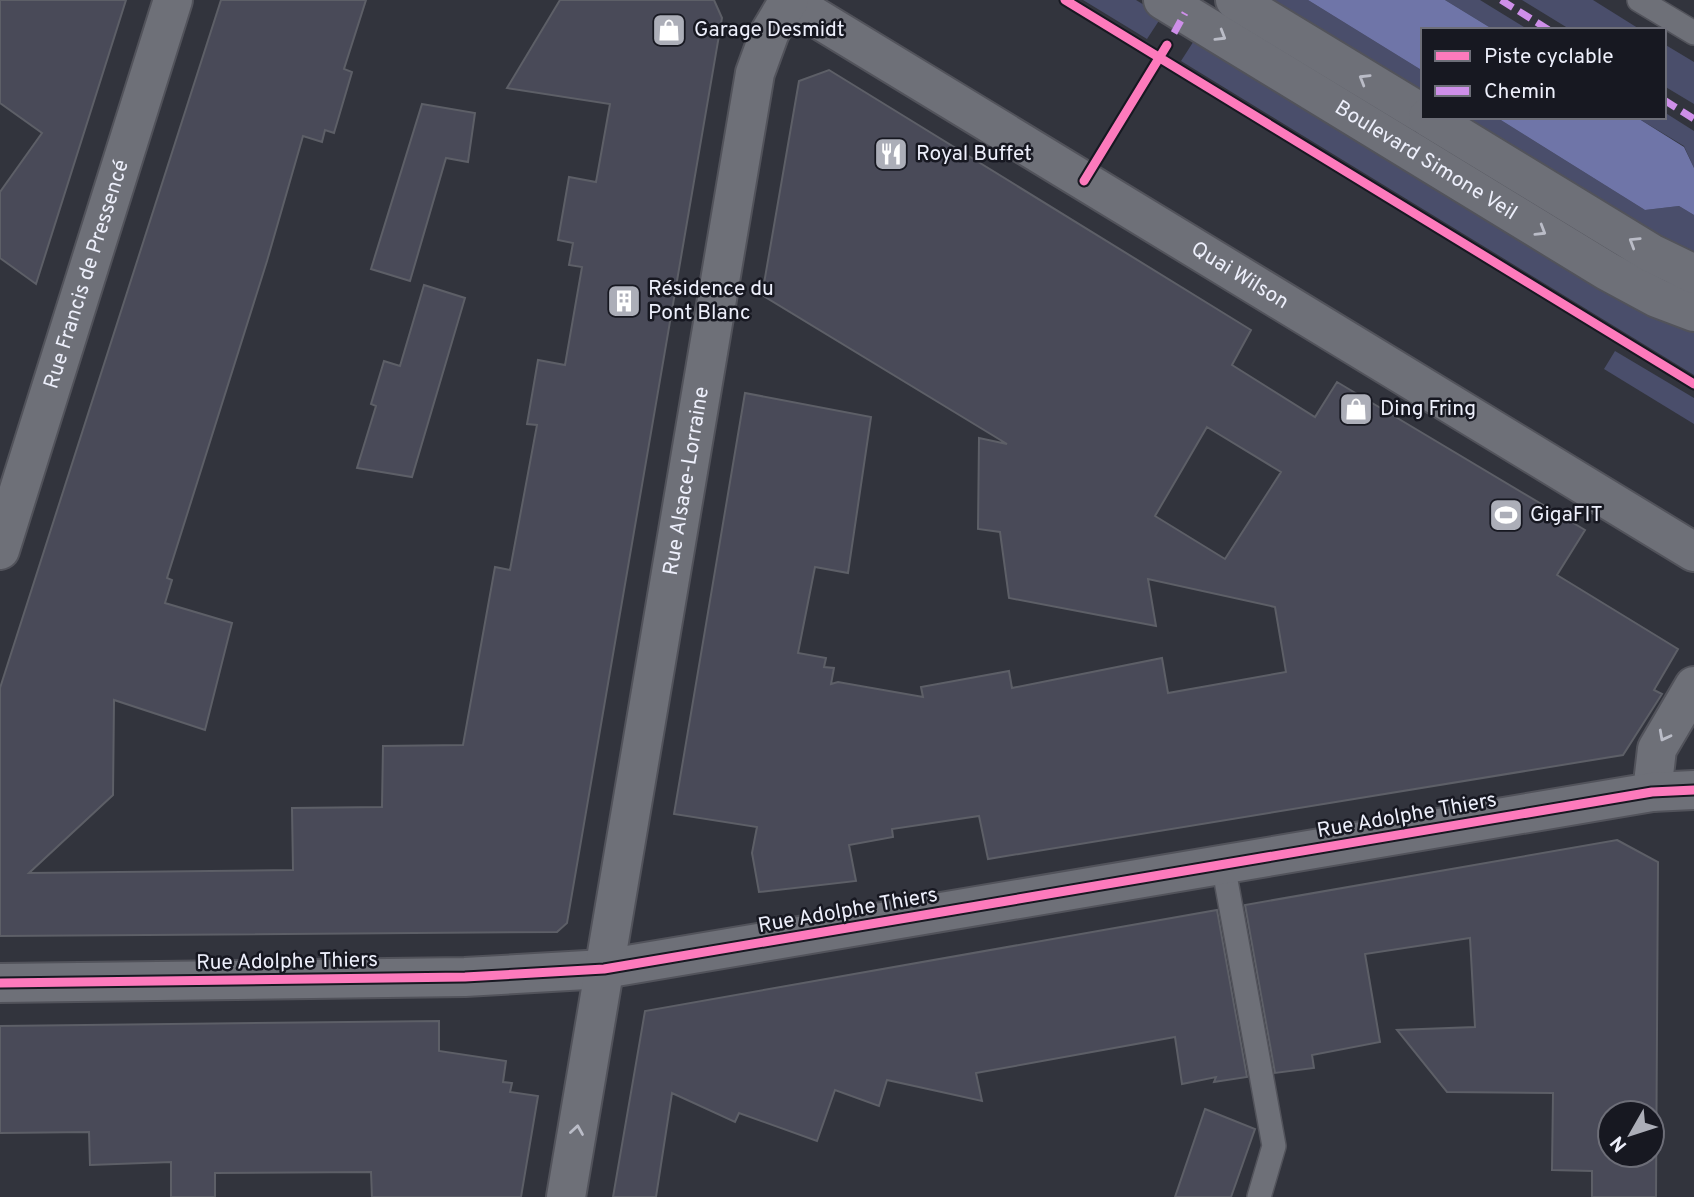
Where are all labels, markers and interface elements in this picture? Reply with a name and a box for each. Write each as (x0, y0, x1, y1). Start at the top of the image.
shop icon: Garage Desmidt (650, 11, 688, 49)
place label: Garage Desmidt (694, 17, 845, 44)
one-way arrow (1214, 27, 1227, 40)
legend (1421, 28, 1666, 119)
text: Piste cyclable (1484, 44, 1614, 71)
one-way arrow (1359, 74, 1372, 87)
text: Chemin (1484, 79, 1556, 106)
street label: Boulevard Simone Veil (1330, 94, 1522, 226)
restaurant icon: Royal Buffet (872, 135, 910, 173)
place label: Royal Buffet (916, 141, 1032, 168)
street label: Rue Francis de Pressencé (38, 156, 135, 392)
one-way arrow (1533, 222, 1546, 235)
street label: Quai Wilson (1186, 235, 1294, 316)
one-way arrow (1628, 238, 1641, 251)
place label: Résidence du Pont Blanc (648, 276, 774, 327)
building icon: Résidence du Pont Blanc (605, 282, 643, 320)
street label: Rue Alsace-Lorraine (657, 385, 716, 577)
shop icon: Ding Fring (1337, 390, 1375, 428)
place label: Ding Fring (1380, 396, 1476, 423)
sports icon: GigaFIT (1487, 496, 1525, 534)
place label: GigaFIT (1530, 502, 1603, 529)
one-way arrow (1659, 728, 1672, 741)
street label: Rue Adolphe Thiers (1315, 787, 1499, 845)
street label: Rue Adolphe Thiers (756, 882, 940, 940)
street label: Rue Adolphe Thiers (196, 947, 378, 977)
north arrow (1596, 1099, 1666, 1169)
one-way arrow (569, 1124, 584, 1136)
text: N (1606, 1131, 1633, 1156)

